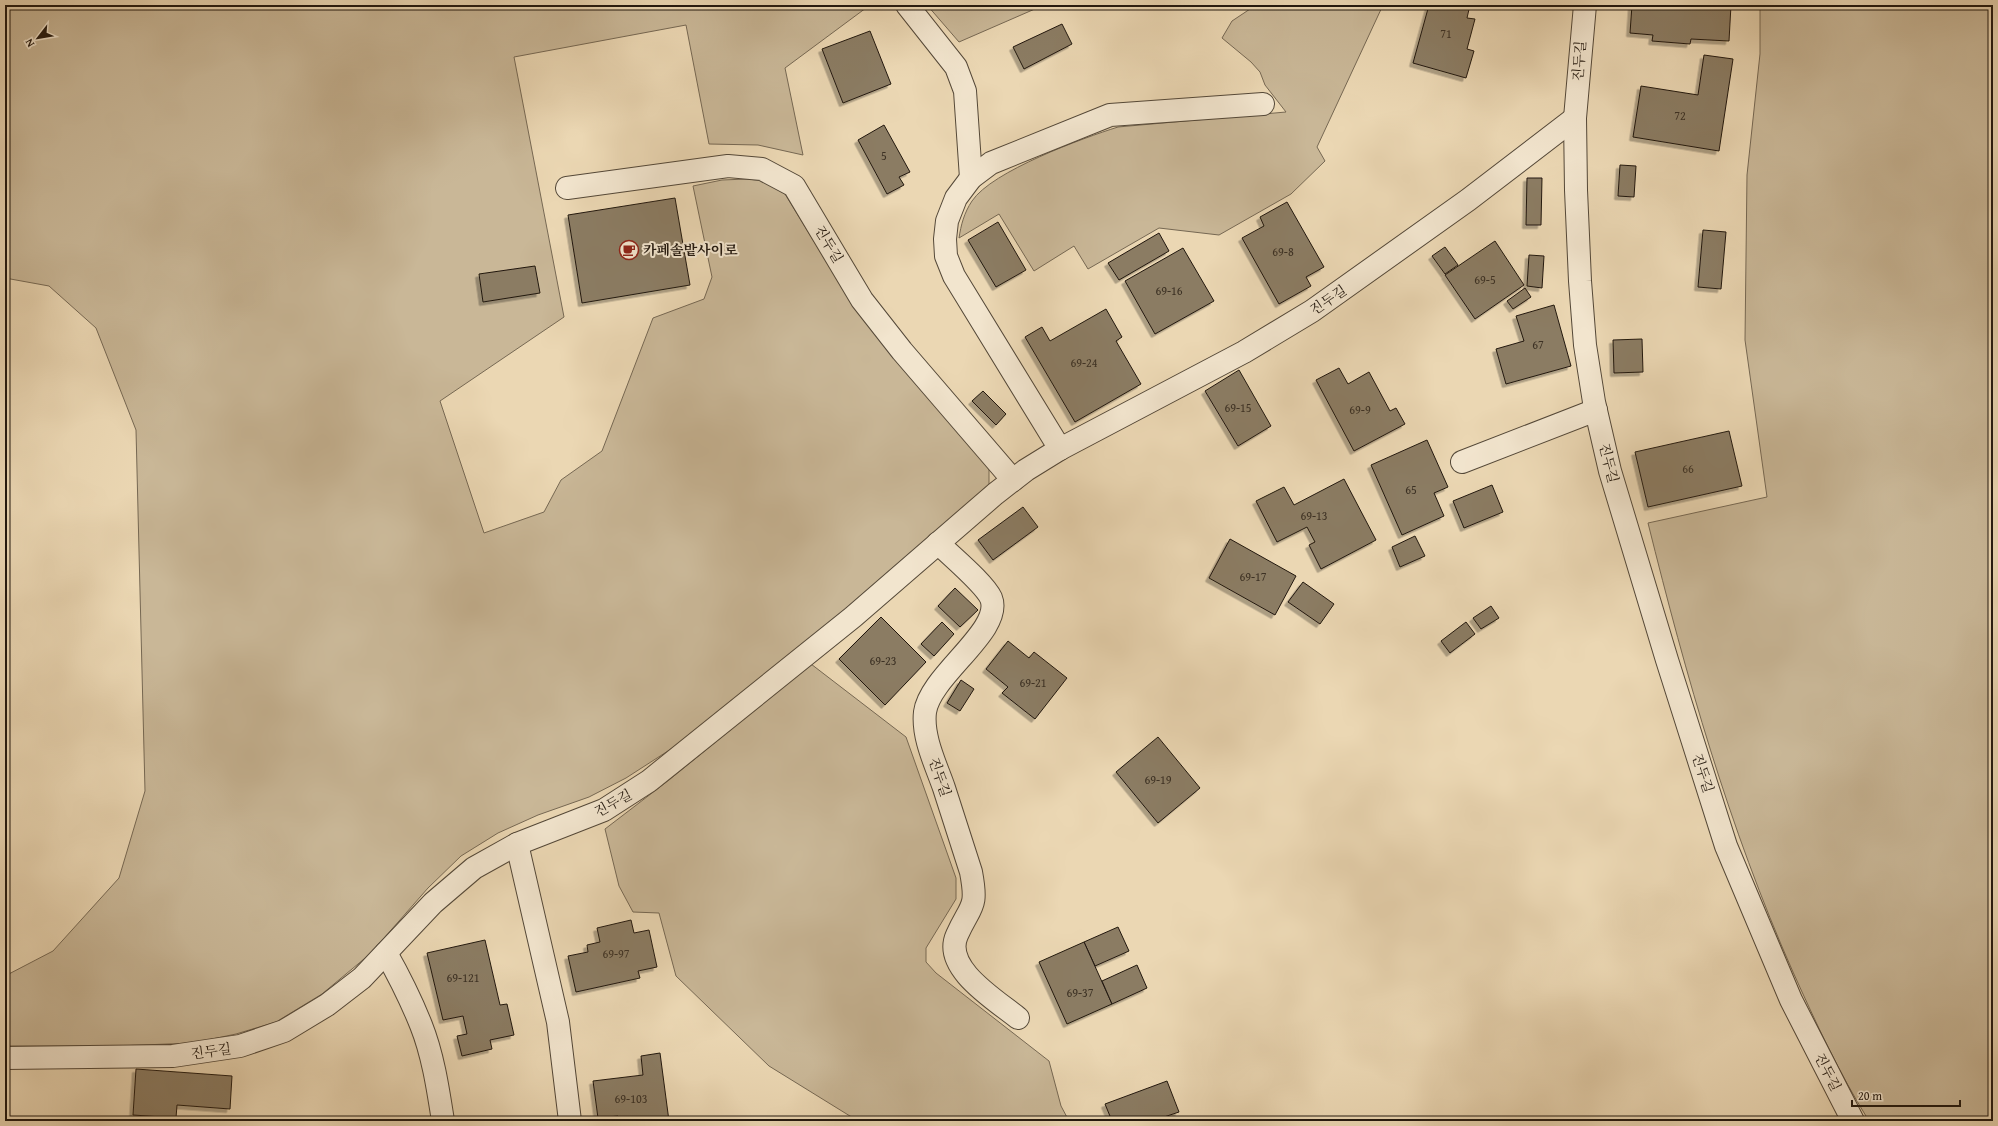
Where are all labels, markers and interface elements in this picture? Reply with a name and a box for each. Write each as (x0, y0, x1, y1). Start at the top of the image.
north arrow (18, 18, 58, 58)
house number: 71 (1440, 25, 1452, 42)
text: N (20, 35, 38, 50)
street label: 진두길 (1568, 40, 1590, 82)
house number: 72 (1674, 107, 1686, 124)
house number: 5 (881, 147, 887, 164)
street label: 진두길 (810, 221, 848, 267)
cafe icon: 카페솔밭사이로 (618, 239, 640, 261)
place label: 카페솔밭사이로 (643, 240, 738, 260)
house number: 69-8 (1272, 243, 1294, 260)
house number: 69-5 (1474, 271, 1496, 288)
street label: 진두길 (1306, 280, 1350, 320)
house number: 69-16 (1155, 282, 1183, 299)
house number: 67 (1532, 336, 1544, 353)
house number: 69-24 (1070, 354, 1098, 371)
house number: 69-15 (1224, 399, 1252, 416)
house number: 69-9 (1349, 401, 1371, 418)
street label: 진두길 (1594, 441, 1624, 485)
house number: 66 (1682, 460, 1694, 477)
house number: 65 (1405, 481, 1417, 498)
house number: 69-13 (1300, 507, 1328, 524)
house number: 69-17 (1239, 568, 1267, 585)
house number: 69-23 (869, 652, 897, 669)
house number: 69-21 (1019, 674, 1047, 691)
street label: 진두길 (1687, 751, 1719, 795)
street label: 진두길 (924, 755, 956, 799)
house number: 69-19 (1144, 771, 1172, 788)
street label: 진두길 (590, 784, 636, 822)
house number: 69-97 (602, 945, 630, 962)
house number: 69-121 (446, 969, 480, 986)
house number: 69-37 (1066, 984, 1094, 1001)
street label: 진두길 (190, 1038, 232, 1064)
street label: 진두길 (1810, 1049, 1846, 1095)
scale bar (1852, 1082, 1960, 1108)
text: 20 m (1858, 1087, 1882, 1104)
house number: 69-103 (614, 1090, 648, 1107)

